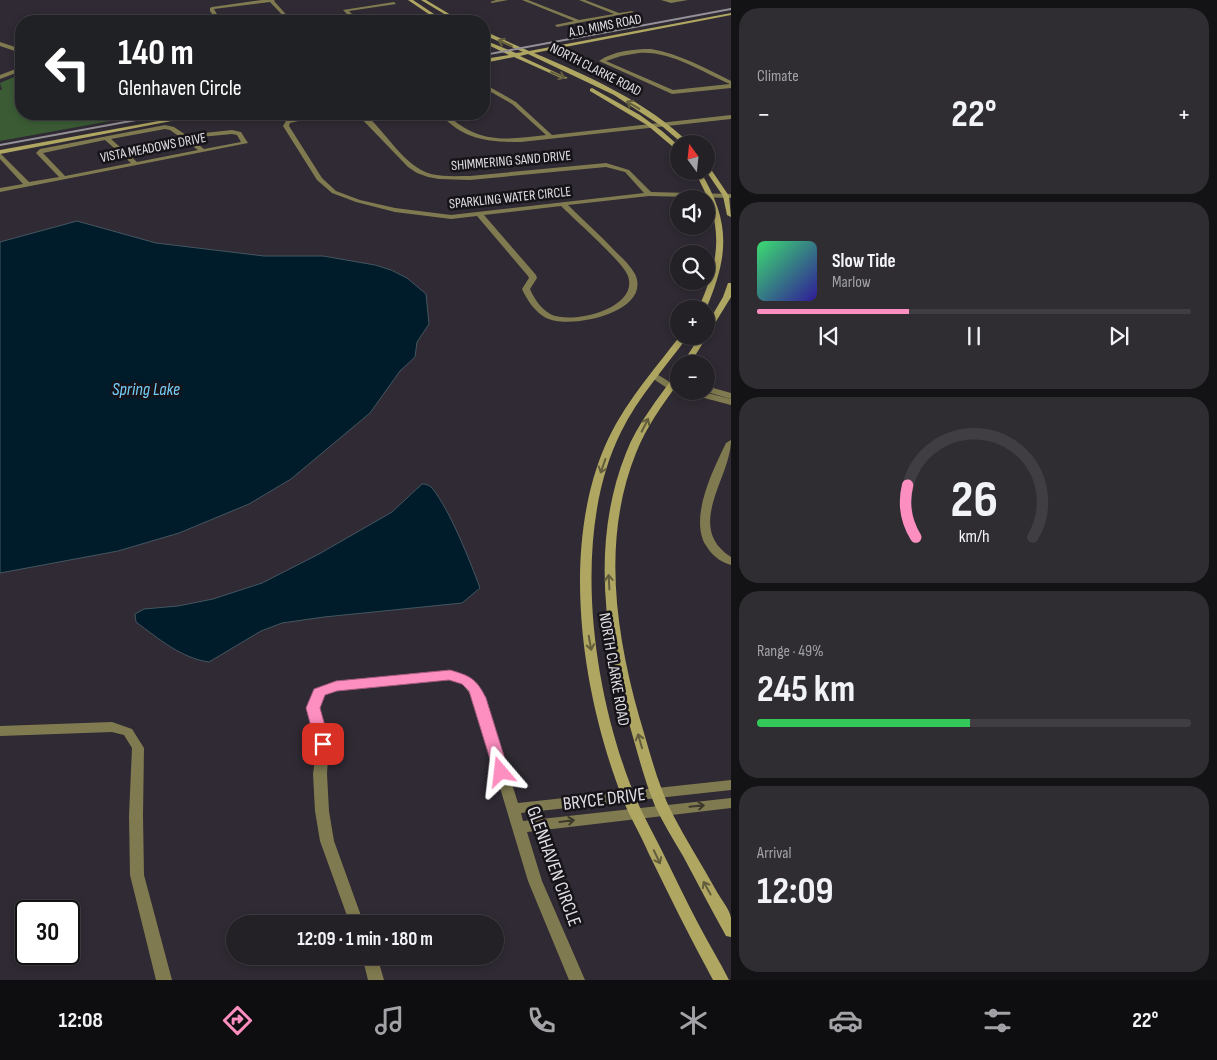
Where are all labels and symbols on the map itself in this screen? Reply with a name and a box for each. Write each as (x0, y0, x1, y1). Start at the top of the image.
street label: A.D. MIMS ROAD (566, 10, 643, 41)
one-way arrow (498, 38, 513, 47)
street label: NORTH CLARKE ROAD (547, 39, 644, 100)
one-way arrow (550, 70, 565, 80)
one-way arrow (627, 99, 641, 109)
street label: VISTA MEADOWS DRIVE (99, 129, 208, 166)
north arrow (670, 135, 715, 180)
street label: SHIMMERING SAND DRIVE (450, 147, 572, 174)
street label: SPARKLING WATER CIRCLE (448, 183, 572, 212)
water label: Spring Lake (112, 379, 180, 400)
one-way arrow (640, 418, 650, 433)
one-way arrow (598, 457, 607, 473)
one-way arrow (605, 574, 614, 590)
street label: NORTH CLARKE ROAD (594, 611, 633, 727)
one-way arrow (585, 635, 595, 651)
pin (302, 723, 344, 765)
one-way arrow (634, 733, 644, 749)
position arrow (474, 745, 526, 797)
street label: BRYCE DRIVE (562, 783, 647, 816)
one-way arrow (689, 801, 705, 811)
street label: GLENHAVEN CIRCLE (521, 803, 586, 930)
one-way arrow (559, 816, 575, 826)
one-way arrow (653, 849, 663, 864)
one-way arrow (702, 882, 712, 896)
speed limit sign: 30 (15, 900, 80, 965)

